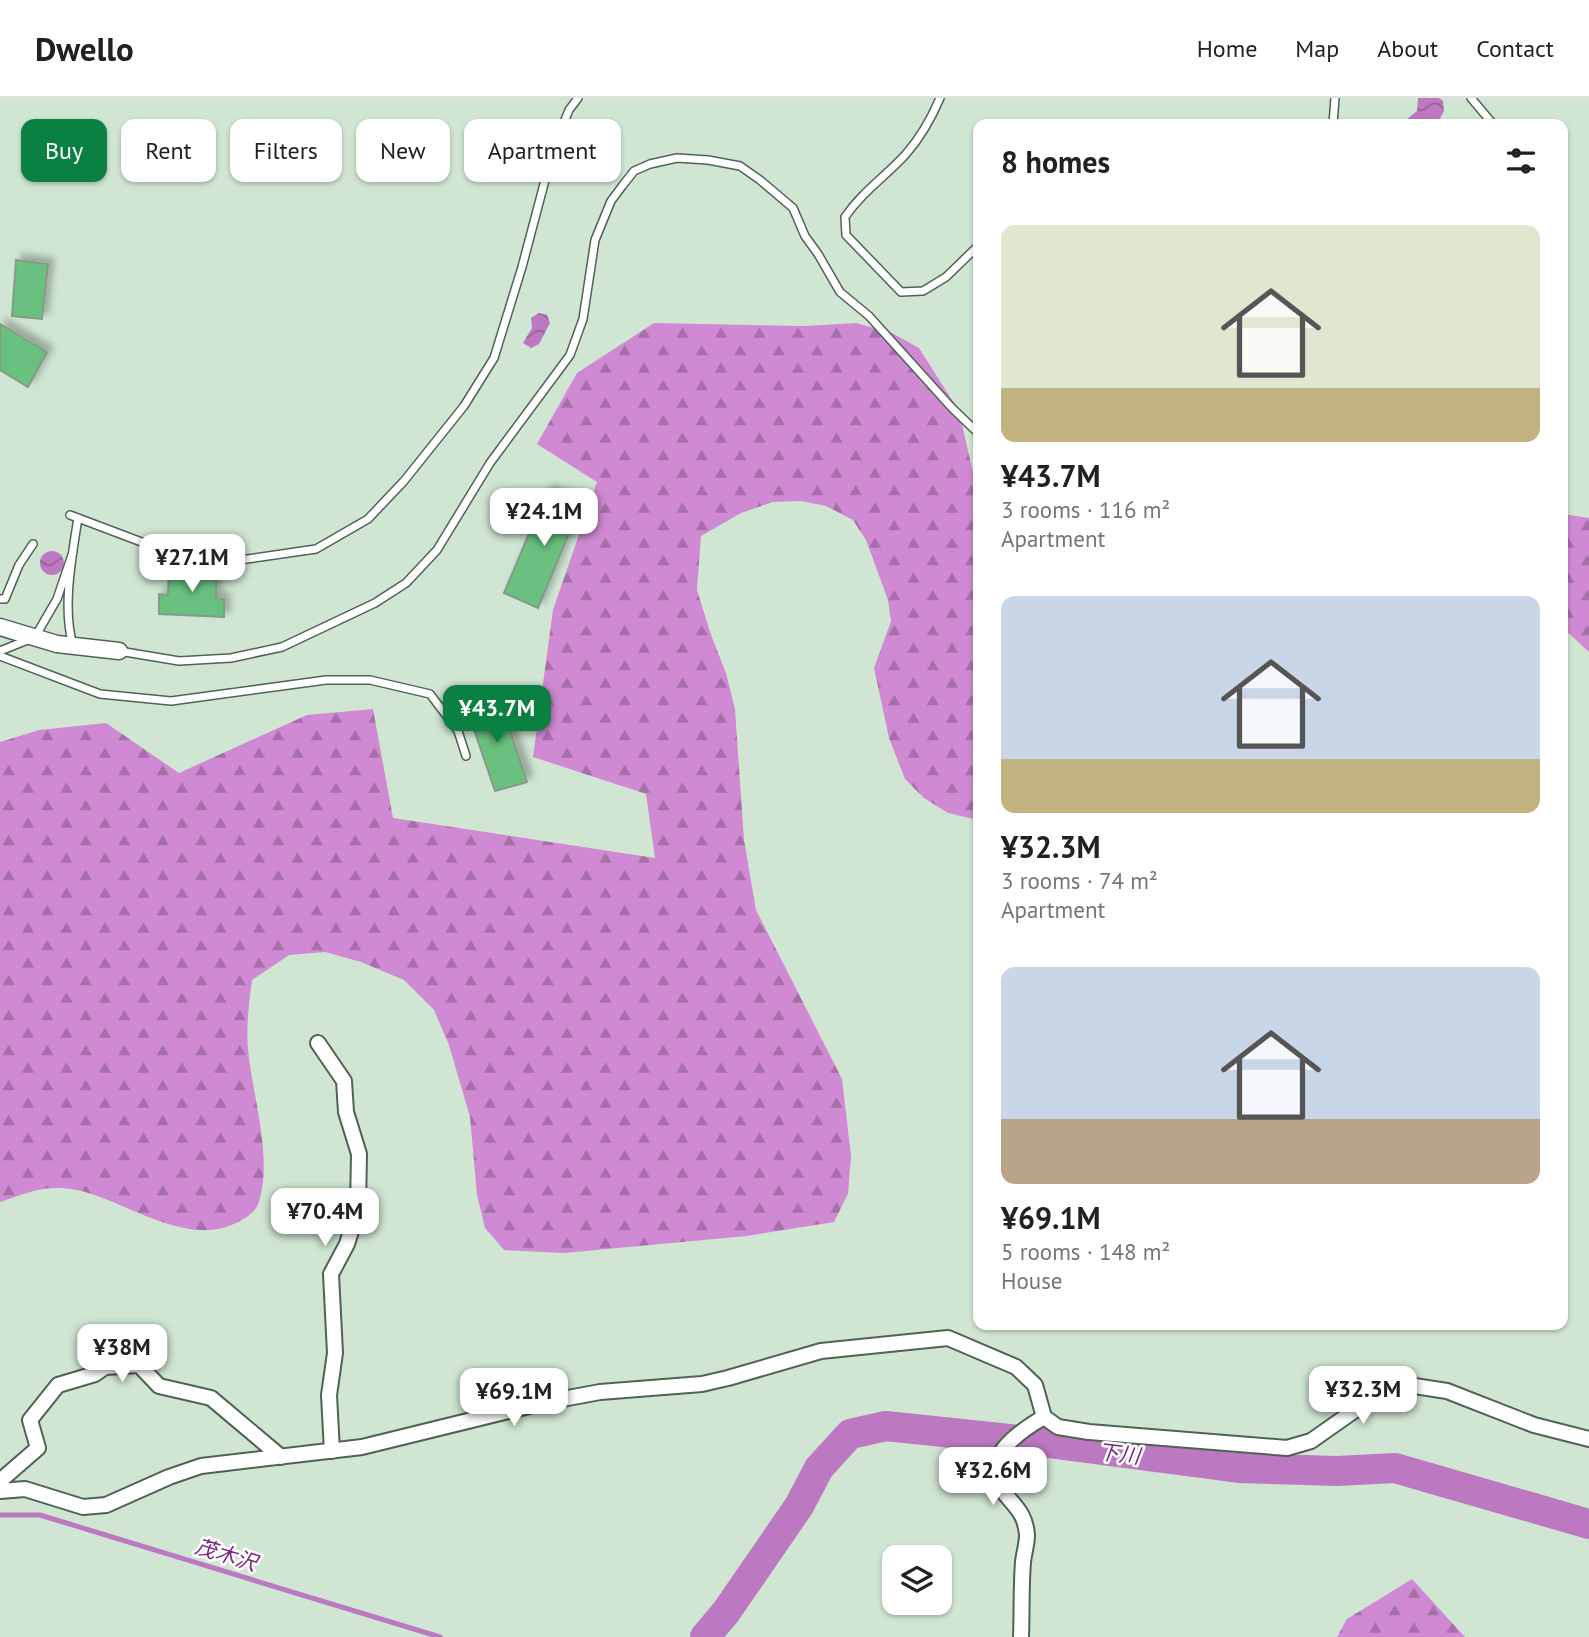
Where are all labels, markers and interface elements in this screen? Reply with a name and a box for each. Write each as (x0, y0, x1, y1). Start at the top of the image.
text: Dwello (35, 27, 134, 70)
text: Home (1197, 33, 1257, 64)
text: Map (1295, 33, 1339, 64)
text: About (1377, 33, 1438, 64)
text: Contact (1476, 33, 1554, 64)
chip: Buy (21, 119, 107, 182)
chip: Rent (121, 119, 216, 182)
chip: Filters (230, 119, 342, 182)
chip: New (356, 119, 450, 182)
chip: Apartment (464, 119, 621, 182)
text: 8 homes (1001, 142, 1110, 181)
icon: filters (1502, 142, 1540, 180)
icon: home (1208, 270, 1334, 396)
text: ¥43.7M (1001, 456, 1100, 495)
pin: ¥24.1M (487, 489, 601, 548)
text: 3 rooms · 116 m² (1001, 495, 1170, 524)
text: ¥24.1M (506, 496, 582, 525)
text: Apartment (1001, 524, 1105, 553)
pin: ¥27.1M (135, 534, 249, 594)
text: ¥27.1M (155, 542, 229, 571)
icon: home (1208, 641, 1334, 767)
pin: ¥43.7M (440, 686, 554, 745)
text: ¥43.7M (459, 693, 535, 722)
text: ¥32.3M (1001, 827, 1100, 866)
text: 3 rooms · 74 m² (1001, 866, 1158, 895)
text: Apartment (1001, 895, 1105, 924)
icon: home (1208, 1012, 1334, 1138)
pin: ¥70.4M (268, 1188, 382, 1248)
text: ¥70.4M (287, 1196, 363, 1225)
text: ¥69.1M (1001, 1198, 1100, 1237)
text: 5 rooms · 148 m² (1001, 1237, 1170, 1266)
text: House (1001, 1266, 1063, 1295)
pin: ¥38M (81, 1324, 163, 1384)
text: ¥38M (93, 1332, 151, 1361)
pin: ¥32.3M (1306, 1366, 1420, 1426)
pin: ¥69.1M (457, 1368, 571, 1428)
text: ¥32.3M (1325, 1374, 1401, 1403)
text: ¥69.1M (476, 1376, 552, 1405)
water label: 下川 (1097, 1438, 1144, 1470)
pin: ¥32.6M (936, 1448, 1050, 1507)
text: ¥32.6M (955, 1455, 1031, 1484)
water label: 茂木沢 (192, 1532, 263, 1578)
map controls (882, 1545, 952, 1615)
button: layers (882, 1545, 952, 1615)

